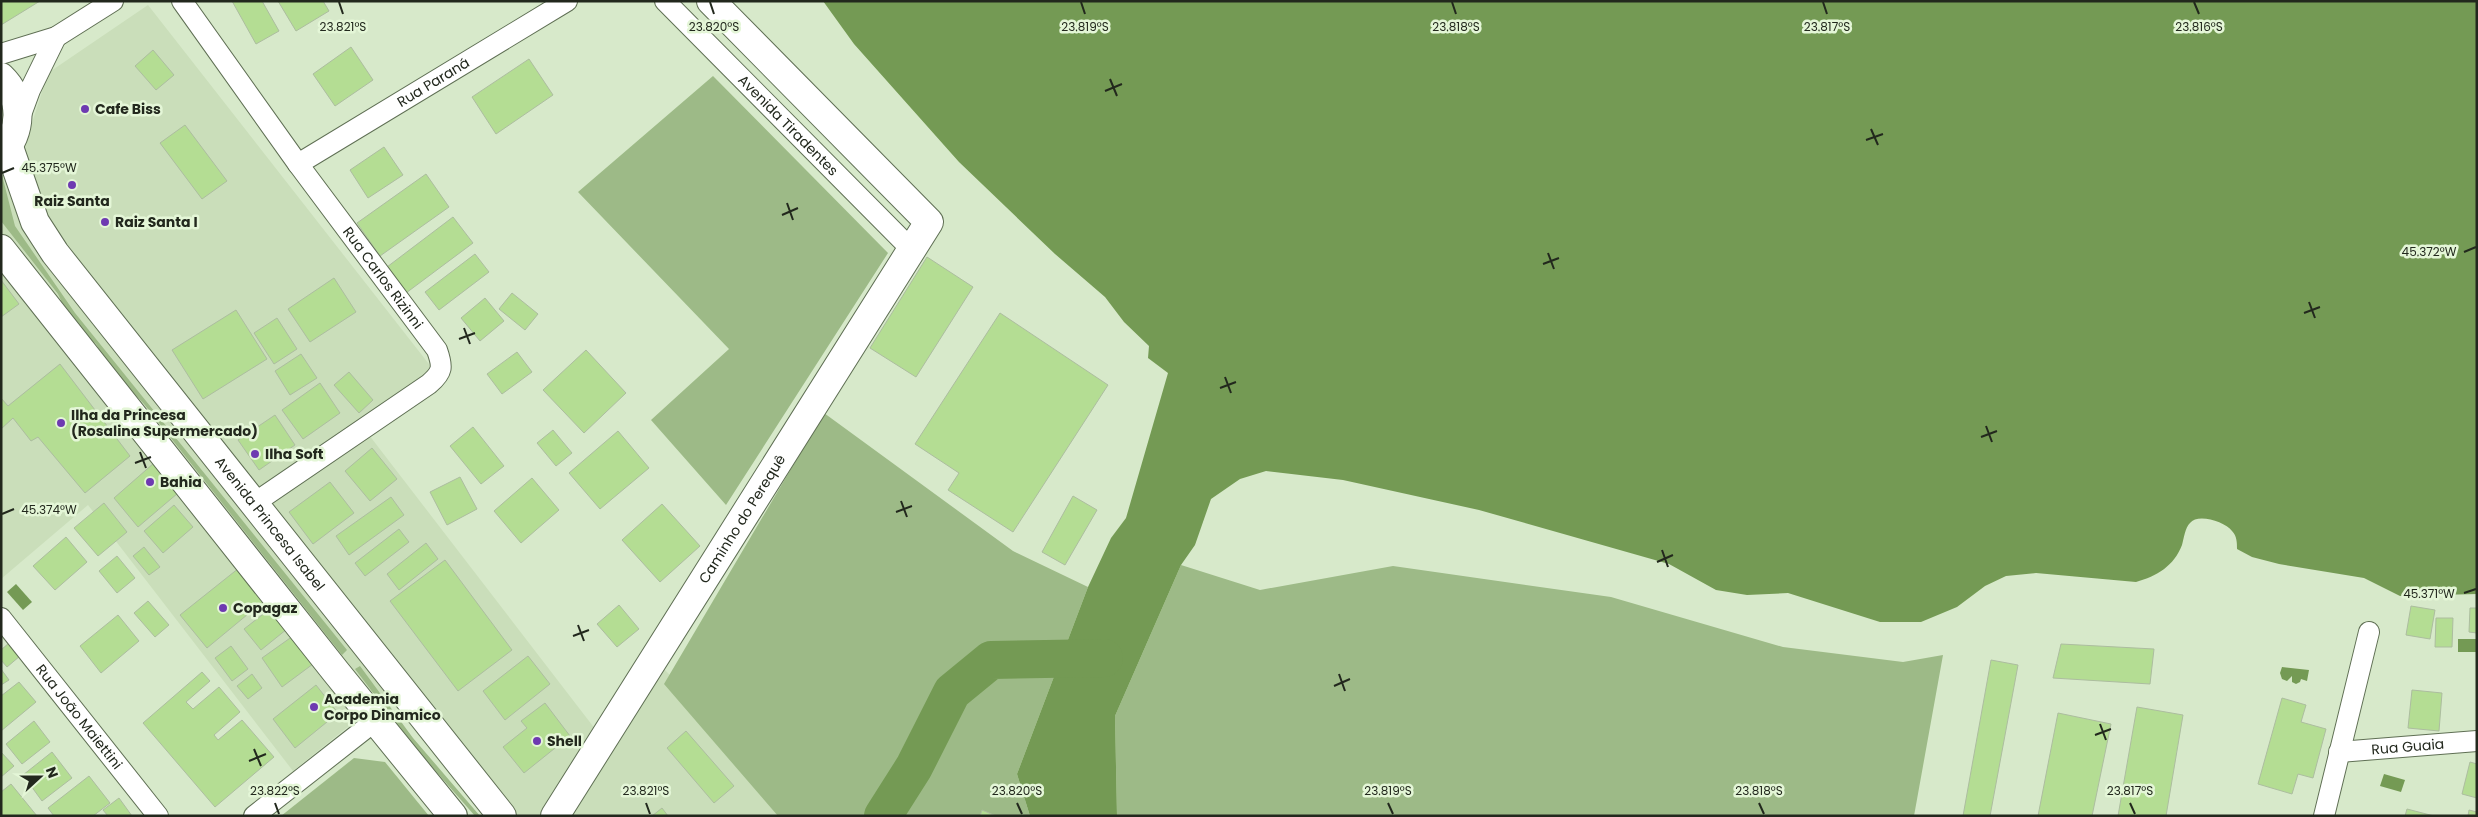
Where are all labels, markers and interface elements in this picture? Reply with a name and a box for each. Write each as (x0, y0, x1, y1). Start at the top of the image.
text: 23.821°S (320, 18, 366, 35)
text: 23.820°S (689, 18, 739, 35)
text: 23.819°S (1061, 18, 1109, 35)
text: 23.818°S (1432, 18, 1480, 35)
text: 23.817°S (1804, 18, 1850, 35)
text: 23.816°S (2175, 18, 2223, 35)
street label: Rua Paraná (393, 52, 473, 112)
street label: Avenida Tiradentes (734, 70, 843, 180)
place label: Cafe Biss (95, 99, 161, 119)
marker: Cafe Biss (79, 103, 91, 115)
text: 45.375°W (21, 159, 77, 176)
marker: Raiz Santa (66, 179, 78, 191)
place label: Raiz Santa (34, 191, 110, 211)
place label: Raiz Santa I (115, 212, 198, 232)
marker: Raiz Santa I (99, 216, 111, 228)
street label: Rua Carlos Rizinni (338, 222, 428, 333)
text: 45.372°W (2402, 243, 2457, 260)
place label: Ilha da Princesa (Rosalina Supermercado) (71, 405, 258, 441)
marker: Ilha da Princesa (Rosalina Supermercado) (55, 417, 67, 429)
place label: Ilha Soft (265, 444, 324, 464)
marker: Ilha Soft (249, 448, 261, 460)
street label: Caminho do Perequê (694, 450, 790, 587)
street label: Avenida Princesa Isabel (210, 452, 330, 595)
place label: Bahia (160, 472, 202, 492)
marker: Bahia (144, 476, 156, 488)
text: 45.374°W (21, 501, 77, 518)
text: 45.371°W (2403, 585, 2455, 602)
place label: Copagaz (233, 598, 298, 618)
marker: Copagaz (217, 602, 229, 614)
street label: Rua João Maiettini (31, 660, 127, 774)
place label: Academia Corpo Dinamico (324, 689, 441, 725)
marker: Academia Corpo Dinamico (308, 701, 320, 713)
place label: Shell (547, 731, 582, 751)
street label: Rua Guaia (2371, 734, 2445, 759)
marker: Shell (531, 735, 543, 747)
north arrow (15, 752, 65, 802)
text: N (41, 764, 63, 781)
text: 23.822°S (250, 782, 300, 799)
text: 23.821°S (623, 782, 669, 799)
text: 23.820°S (992, 782, 1042, 799)
text: 23.819°S (1364, 782, 1412, 799)
text: 23.818°S (1735, 782, 1783, 799)
text: 23.817°S (2107, 782, 2153, 799)

